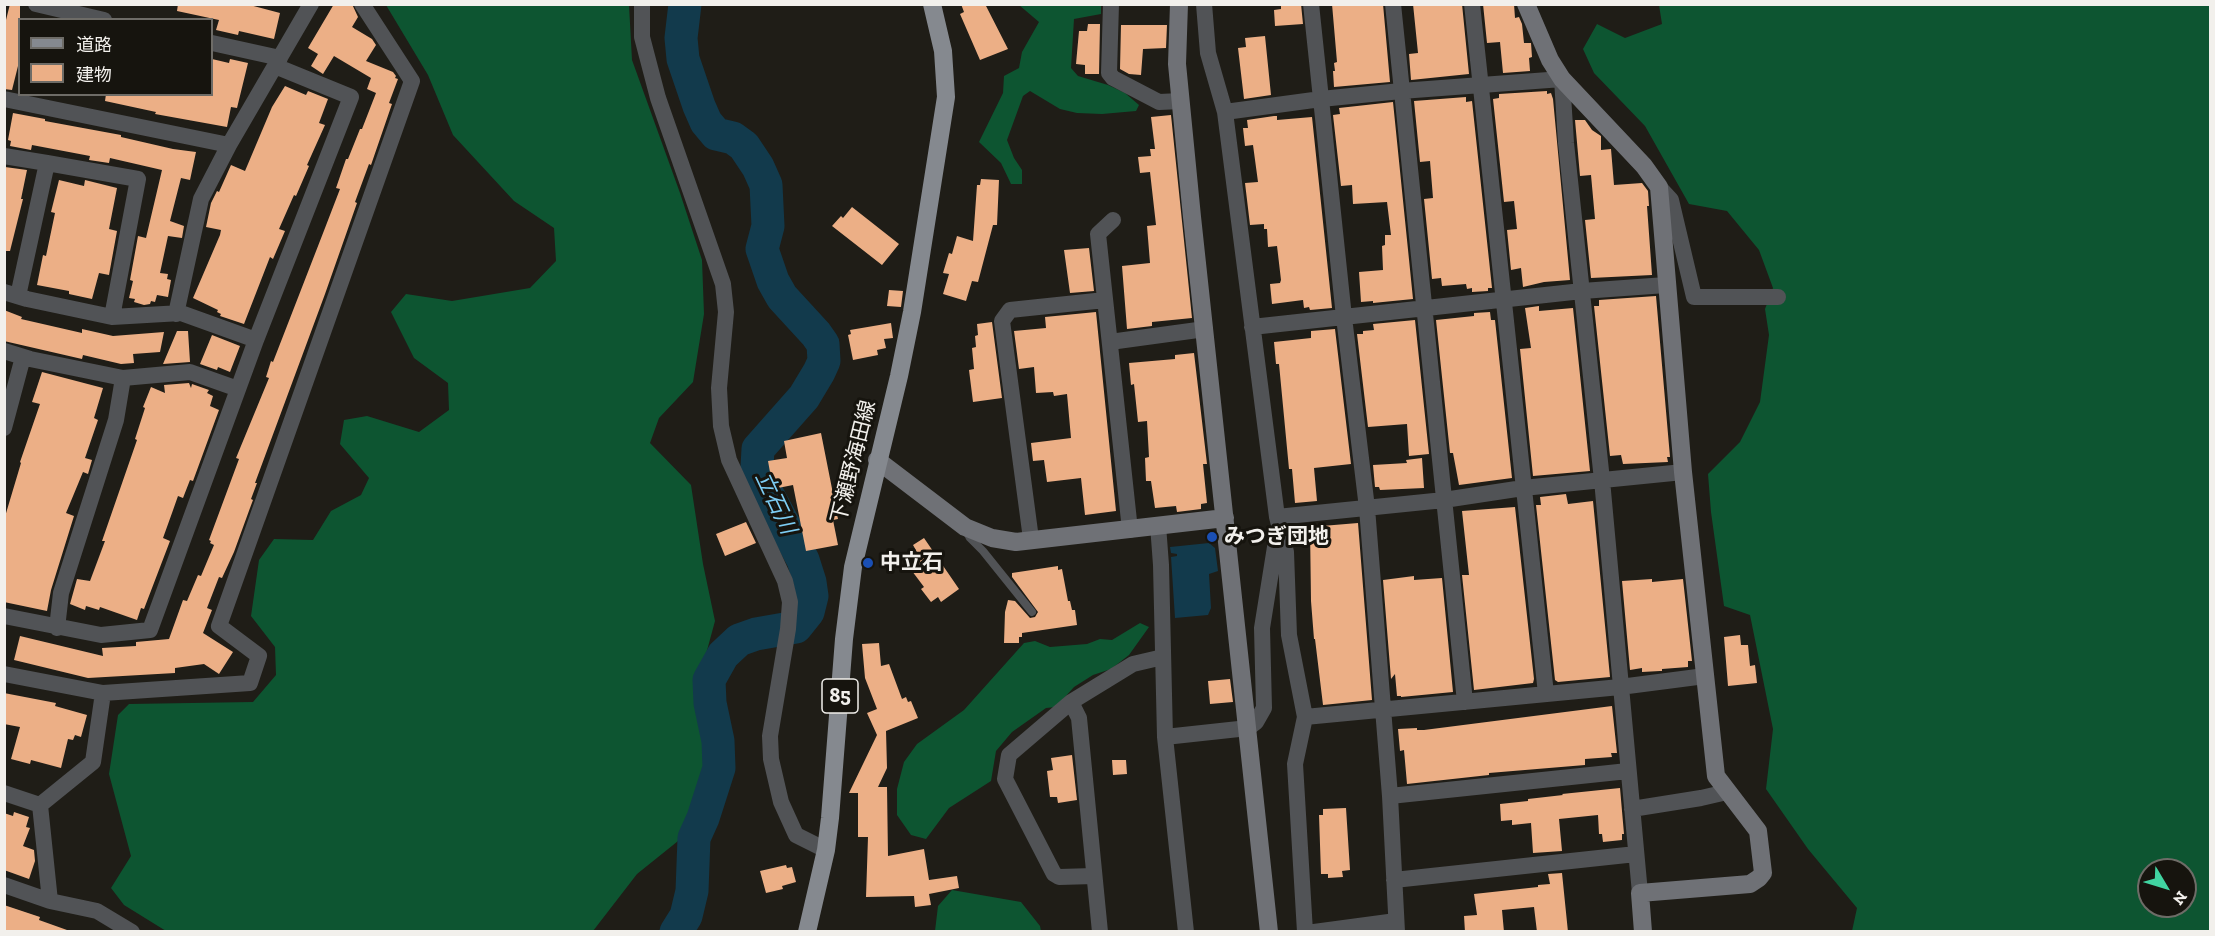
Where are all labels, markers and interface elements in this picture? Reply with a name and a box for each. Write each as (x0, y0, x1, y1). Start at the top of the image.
legend (18, 18, 213, 96)
text: 道路 (76, 34, 112, 56)
text: 建物 (76, 64, 112, 86)
street label: 下瀬野海田線 (827, 398, 881, 526)
water label: 立石川 (749, 468, 801, 538)
place label: みつぎ団地 (1224, 524, 1329, 550)
marker: みつぎ団地 (1205, 530, 1219, 544)
place label: 中立石 (880, 550, 943, 576)
marker: 中立石 (861, 556, 875, 570)
road number: 85 (822, 679, 858, 713)
north arrow (2137, 858, 2197, 918)
text: N (2169, 888, 2191, 909)

